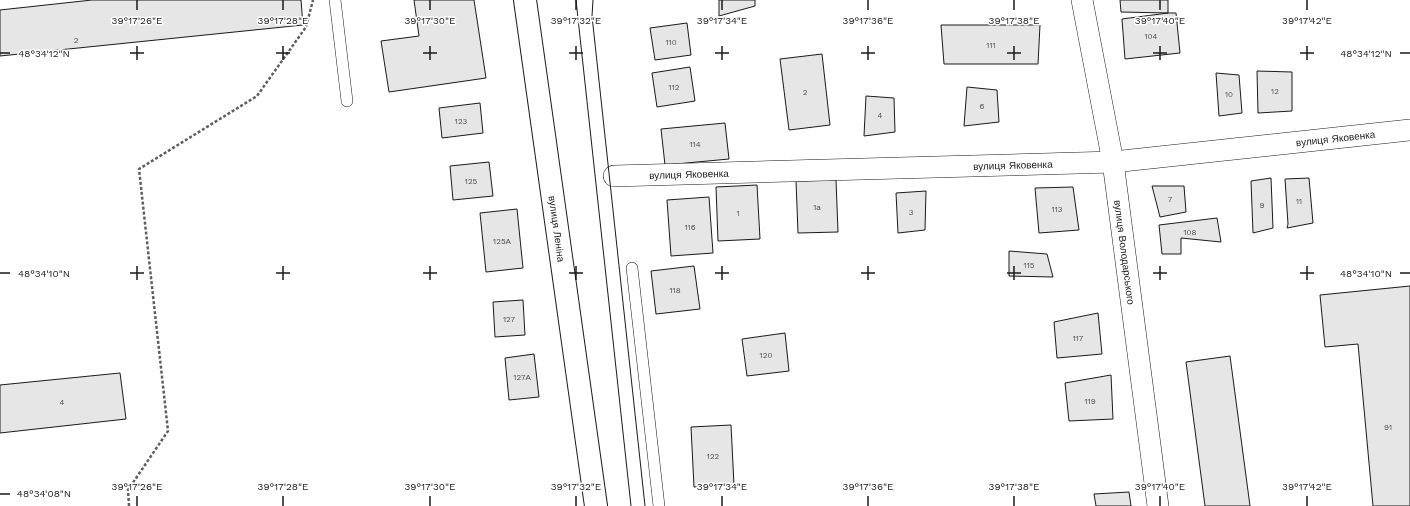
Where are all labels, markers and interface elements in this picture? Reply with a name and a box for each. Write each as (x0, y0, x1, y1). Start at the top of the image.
text: 39°17'26"E (112, 15, 162, 26)
text: 39°17'28"E (258, 15, 308, 26)
text: 39°17'30"E (405, 15, 455, 26)
text: 39°17'32"E (551, 15, 601, 26)
text: 39°17'34"E (697, 15, 747, 26)
text: 39°17'36"E (843, 15, 893, 26)
text: 39°17'38"E (989, 15, 1039, 26)
text: 39°17'40"E (1135, 15, 1185, 26)
text: 39°17'42"E (1282, 15, 1332, 26)
house number: 104 (1145, 32, 1158, 41)
house number: 2 (74, 36, 79, 45)
house number: 110 (665, 38, 677, 47)
house number: 111 (986, 41, 996, 50)
text: 48°34'12"N (18, 48, 70, 59)
text: 48°34'12"N (1340, 48, 1392, 59)
house number: 112 (669, 83, 680, 92)
house number: 12 (1271, 87, 1279, 96)
house number: 2 (803, 88, 808, 97)
house number: 10 (1225, 90, 1233, 99)
house number: 6 (980, 102, 985, 111)
house number: 4 (878, 111, 883, 120)
house number: 123 (455, 117, 468, 126)
street label: вулиця Яковенка (1295, 128, 1376, 148)
house number: 114 (689, 140, 701, 149)
street label: вулиця Яковенка (973, 158, 1053, 171)
street label: вулиця Яковенка (649, 167, 729, 181)
house number: 125 (465, 177, 478, 186)
street label: вулиця Леніна (547, 195, 567, 263)
house number: 7 (1168, 195, 1173, 204)
house number: 11 (1296, 197, 1302, 206)
street label: вулиця Володарського (1113, 199, 1137, 306)
house number: 9 (1260, 201, 1265, 210)
house number: 1а (813, 203, 821, 212)
house number: 113 (1052, 205, 1063, 214)
house number: 3 (909, 208, 914, 217)
house number: 1 (736, 209, 740, 218)
house number: 116 (684, 223, 696, 232)
house number: 108 (1183, 228, 1197, 237)
house number: 125А (493, 237, 512, 246)
house number: 115 (1024, 261, 1035, 270)
text: 48°34'10"N (18, 268, 70, 279)
text: 48°34'10"N (1340, 268, 1392, 279)
house number: 118 (669, 286, 681, 295)
house number: 127 (503, 315, 516, 324)
house number: 117 (1073, 334, 1084, 343)
house number: 120 (760, 351, 772, 360)
house number: 127А (513, 373, 531, 382)
house number: 119 (1084, 397, 1096, 406)
house number: 4 (60, 398, 65, 407)
house number: 91 (1384, 423, 1392, 432)
house number: 122 (707, 452, 720, 461)
text: 39°17'26"E (112, 481, 162, 492)
text: 39°17'28"E (258, 481, 308, 492)
text: 39°17'30"E (405, 481, 455, 492)
text: 39°17'32"E (551, 481, 601, 492)
text: 39°17'34"E (697, 481, 747, 492)
text: 39°17'36"E (843, 481, 893, 492)
text: 39°17'38"E (989, 481, 1039, 492)
text: 39°17'40"E (1135, 481, 1185, 492)
text: 39°17'42"E (1282, 481, 1332, 492)
text: 48°34'08"N (17, 488, 71, 499)

